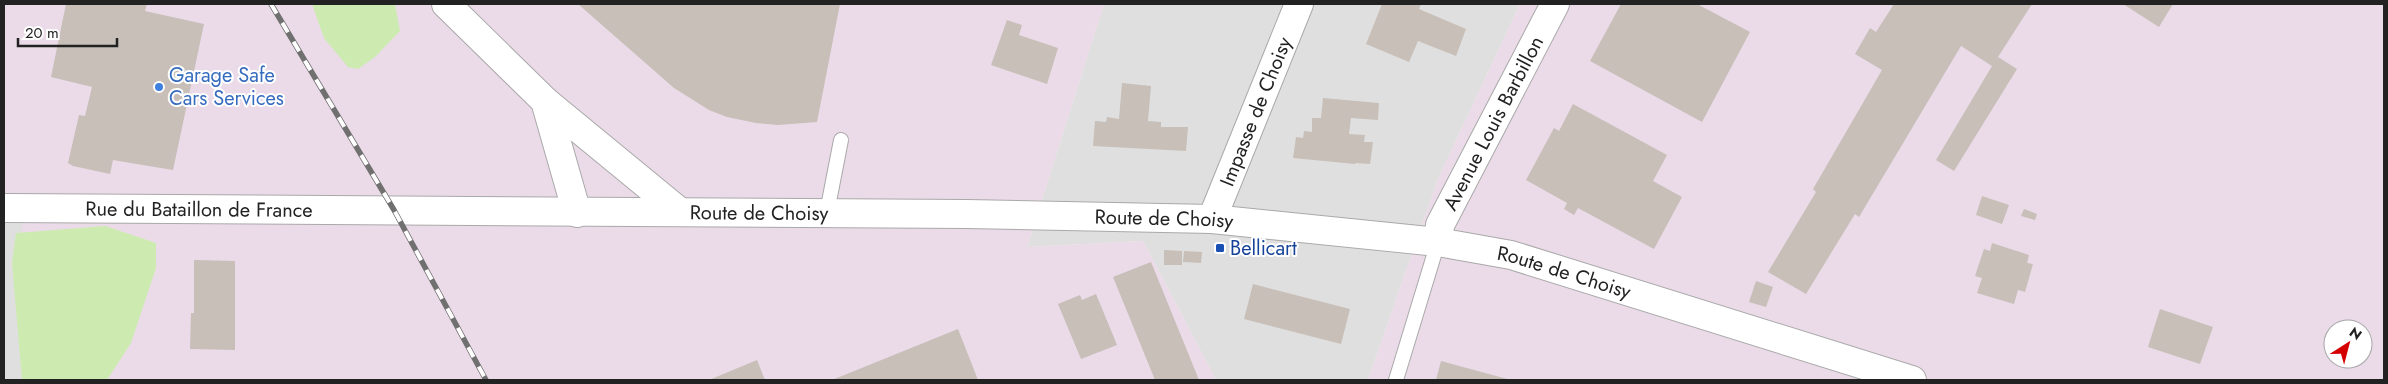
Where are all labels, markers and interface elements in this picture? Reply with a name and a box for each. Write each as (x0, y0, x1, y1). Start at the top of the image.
scale bar (18, 15, 116, 47)
text: 20 m (25, 22, 59, 44)
street label: Avenue Louis Barbillon (1436, 31, 1550, 215)
street label: Impasse de Choisy (1212, 32, 1299, 191)
place label: Garage Safe Cars Services (169, 61, 284, 113)
marker: Garage Safe Cars Services (153, 81, 165, 93)
street label: Rue du Bataillon de France (85, 194, 313, 224)
street label: Route de Choisy (690, 198, 829, 228)
street label: Route de Choisy (1094, 202, 1235, 236)
place label: Bellicart (1230, 234, 1297, 263)
street label: Route de Choisy (1495, 238, 1635, 306)
marker: Bellicart (1214, 242, 1226, 254)
north arrow (2323, 319, 2373, 369)
text: N (2345, 322, 2366, 345)

